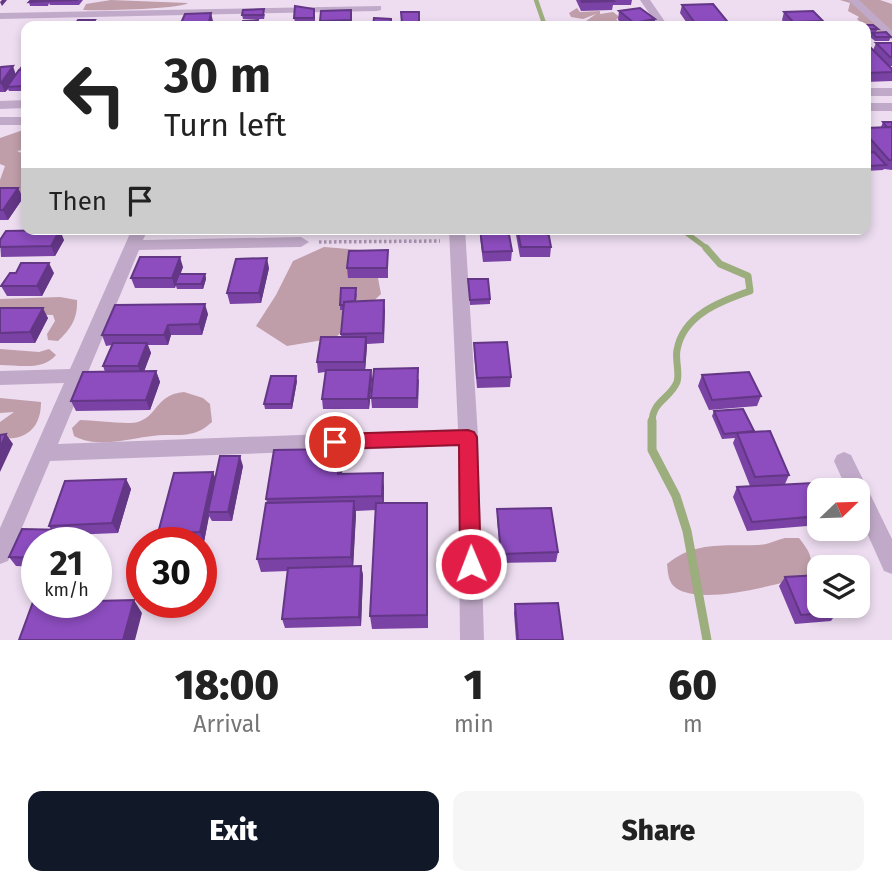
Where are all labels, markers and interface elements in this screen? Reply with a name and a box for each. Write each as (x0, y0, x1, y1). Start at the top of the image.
text: 30 m (164, 46, 271, 105)
icon: left (49, 49, 140, 140)
text: Turn left (164, 106, 286, 144)
icon: arrive (121, 182, 159, 220)
text: Then (49, 186, 107, 217)
pin (305, 412, 365, 472)
icon: arrive (316, 423, 354, 461)
north arrow (807, 478, 870, 541)
map controls (807, 478, 870, 618)
speed limit sign: 30 (126, 527, 217, 618)
position arrow (434, 527, 508, 601)
text: 21 (50, 542, 83, 584)
button: layers (807, 555, 870, 618)
text: km/h (44, 579, 89, 601)
text: 18:00 (175, 660, 279, 710)
text: 1 (464, 660, 484, 710)
text: 60 (668, 660, 717, 710)
text: Arrival (193, 710, 261, 738)
text: min (454, 710, 494, 738)
text: m (683, 710, 703, 738)
button: Exit (28, 791, 439, 871)
button: Share (453, 791, 864, 871)

